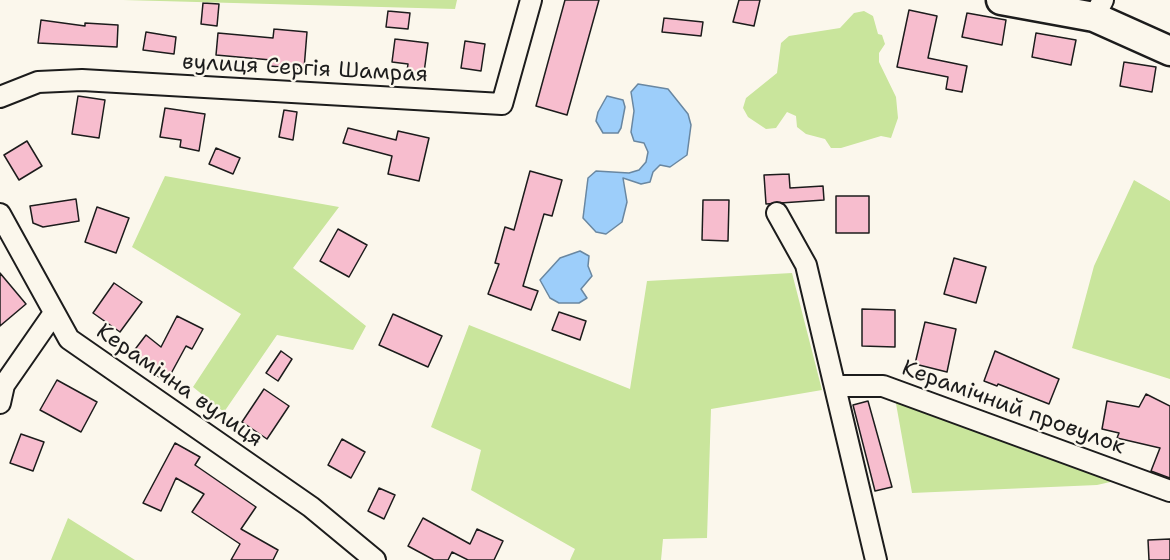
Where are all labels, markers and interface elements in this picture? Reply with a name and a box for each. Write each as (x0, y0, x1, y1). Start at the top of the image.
street label: вулиця Сергія Шамрая (181, 49, 429, 89)
street label: Керамічна вулиця (91, 319, 267, 453)
street label: Керамічний провулок (898, 355, 1128, 461)

